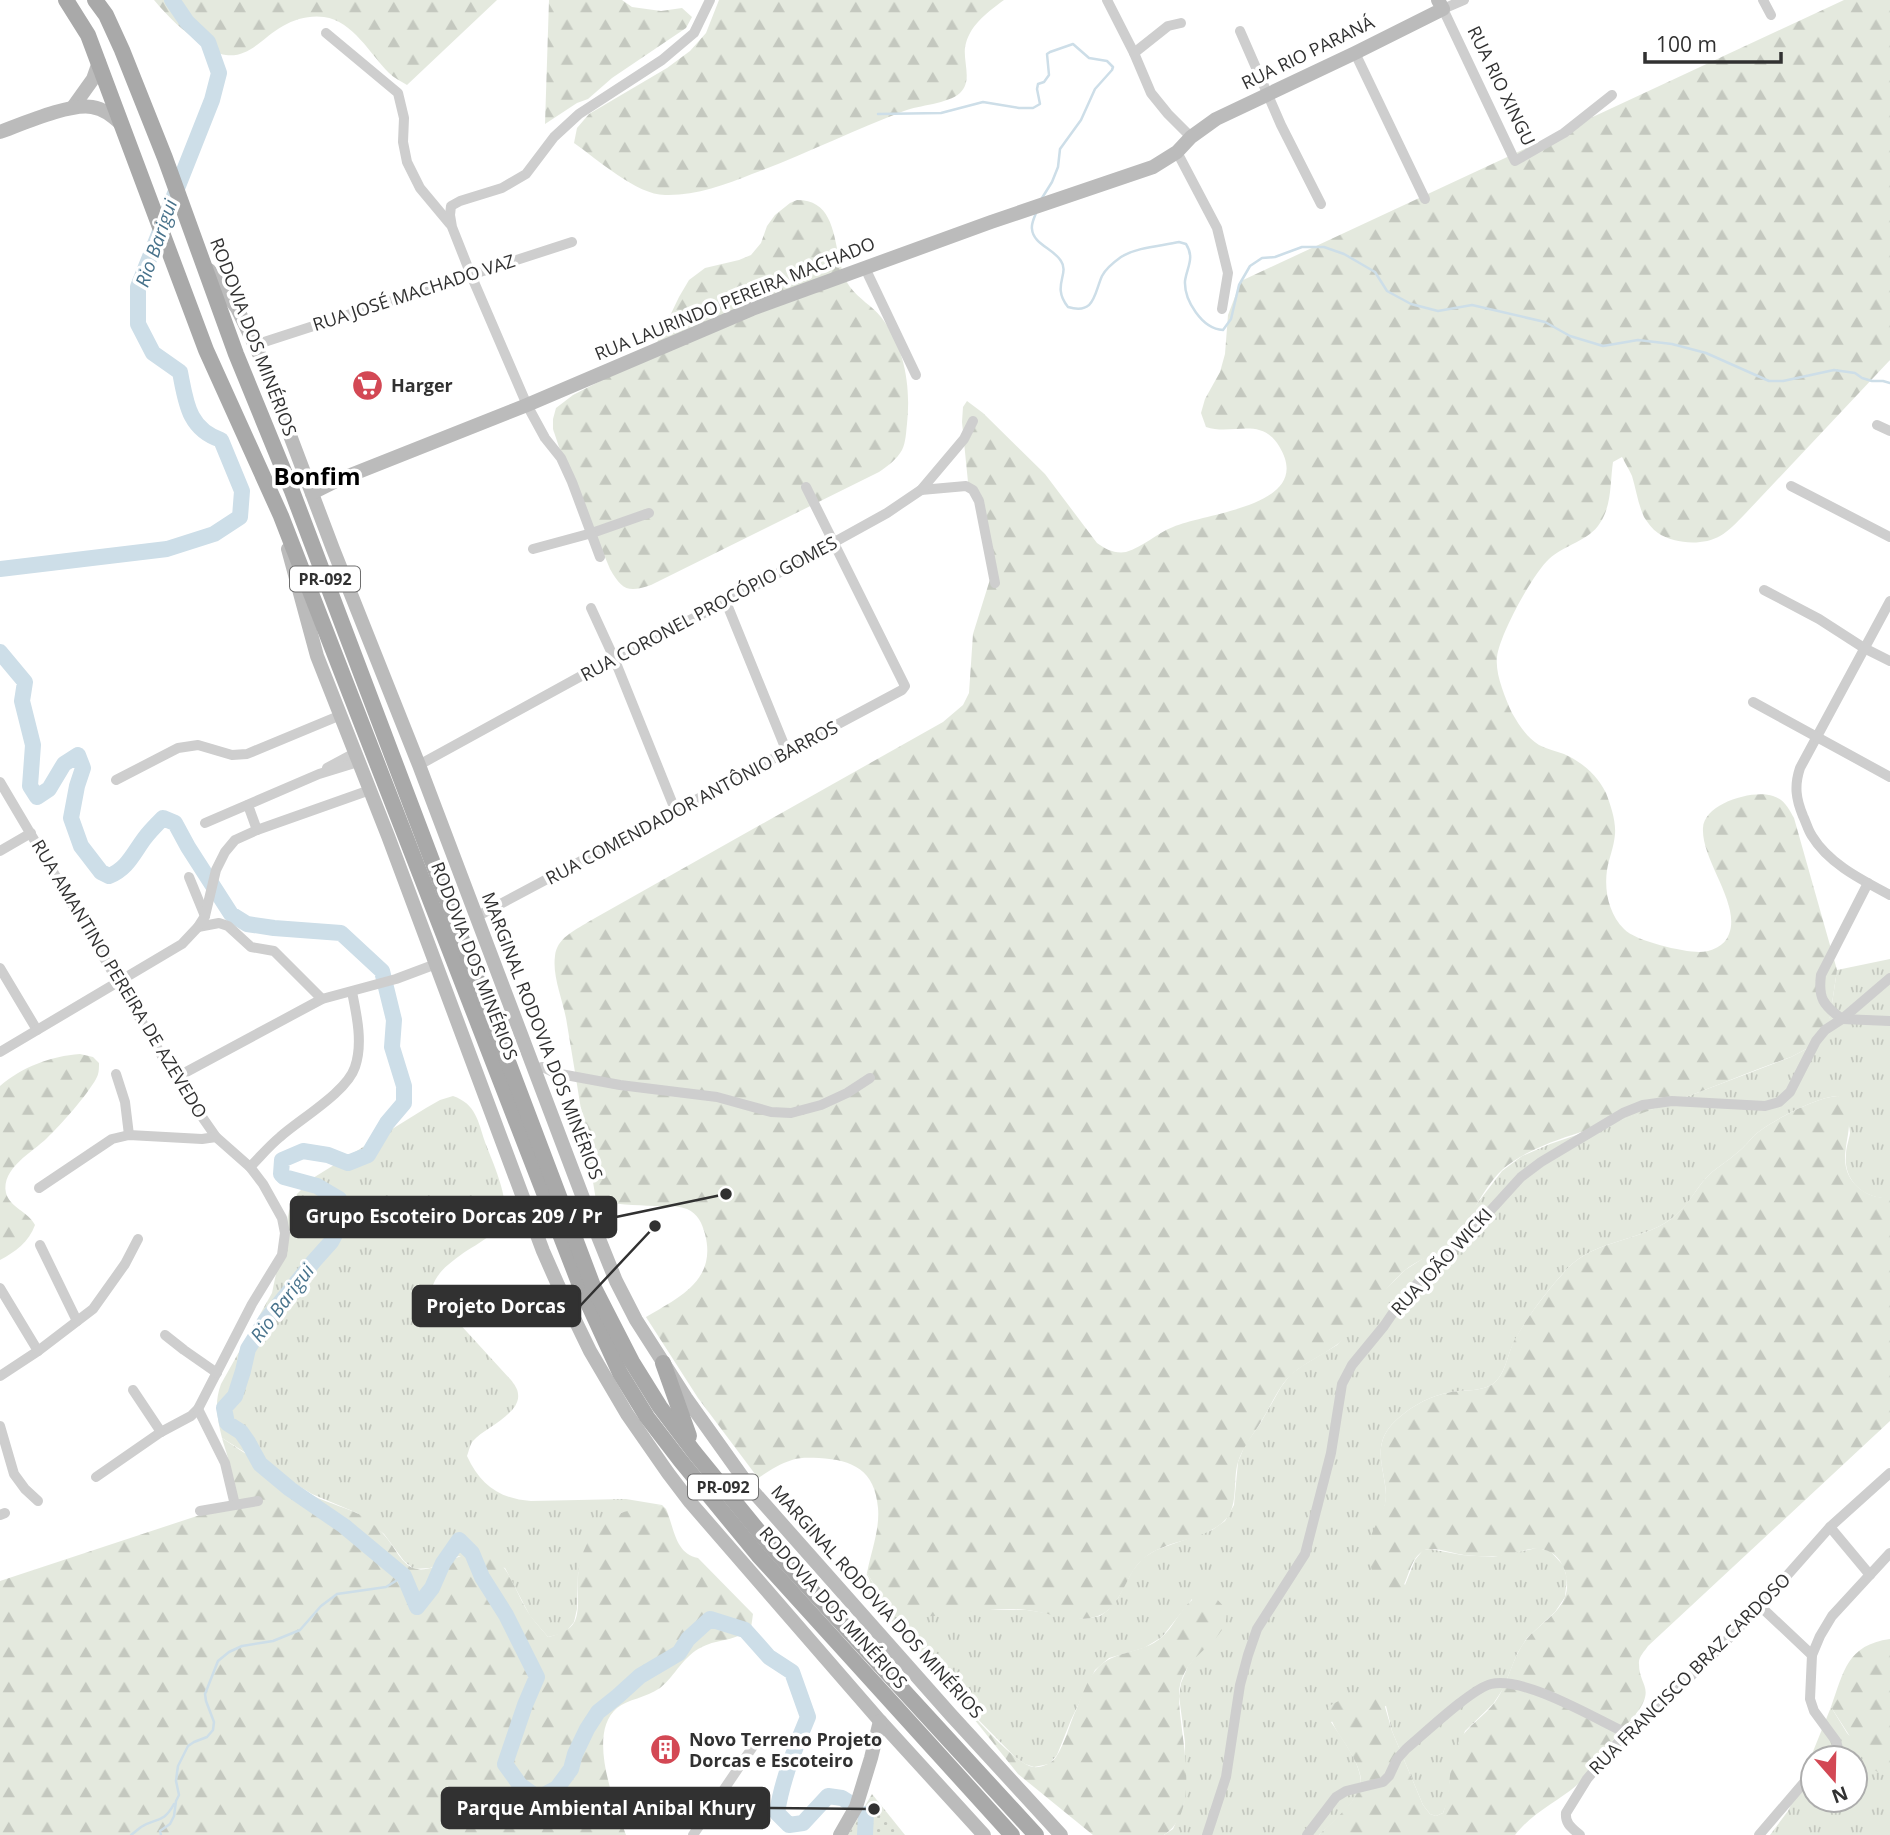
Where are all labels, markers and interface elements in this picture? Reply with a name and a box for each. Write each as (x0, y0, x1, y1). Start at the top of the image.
street label: RUA RIO PARANÁ (1237, 9, 1378, 95)
scale bar (1645, 21, 1782, 65)
street label: RUA RIO XINGU (1463, 22, 1541, 149)
text: 100 m (1656, 30, 1717, 58)
water label: Rio Barigui (129, 194, 184, 290)
street label: RUA LAURINDO PEREIRA MACHADO (591, 231, 878, 365)
street label: RODOVIA DOS MINÉRIOS (205, 234, 303, 439)
street label: RUA JOSÉ MACHADO VAZ (309, 248, 518, 336)
supermarket icon: Harger (351, 369, 385, 403)
place label: Harger (391, 373, 453, 397)
district label: Bonfim (274, 459, 360, 492)
street label: RUA CORONEL PROCÓPIO GOMES (576, 530, 841, 686)
road number: PR-092 (290, 566, 360, 592)
street label: RUA COMENDADOR ANTÔNIO BARROS (541, 715, 842, 890)
street label: RUA AMANTINO PEREIRA DE AZEVEDO (27, 835, 213, 1122)
street label: RODOVIA DOS MINÉRIOS (426, 858, 524, 1063)
street label: MARGINAL RODOVIA DOS MINÉRIOS (477, 888, 609, 1183)
callout: Grupo Escoteiro Dorcas 209 / Pr (291, 1197, 616, 1237)
text: Grupo Escoteiro Dorcas 209 / Pr (306, 1203, 603, 1229)
street label: RUA JOÃO WICKI (1385, 1203, 1497, 1320)
water label: Rio Barigui (244, 1258, 321, 1347)
callout: Projeto Dorcas (413, 1286, 580, 1326)
text: Projeto Dorcas (426, 1293, 566, 1319)
road number: PR-092 (688, 1474, 758, 1499)
street label: MARGINAL RODOVIA DOS MINÉRIOS (767, 1481, 987, 1723)
street label: RODOVIA DOS MINÉRIOS (755, 1523, 911, 1693)
street label: RUA FRANCISCO BRAZ CARDOSO (1583, 1567, 1795, 1779)
place label: Novo Terreno Projeto Dorcas e Escoteiro (689, 1727, 882, 1772)
building icon: Novo Terreno Projeto Dorcas e Escoteiro (649, 1733, 683, 1767)
north arrow (1799, 1744, 1869, 1814)
text: N (1828, 1780, 1852, 1810)
callout: Parque Ambiental Anibal Khury (442, 1788, 769, 1828)
text: Parque Ambiental Anibal Khury (456, 1795, 756, 1821)

